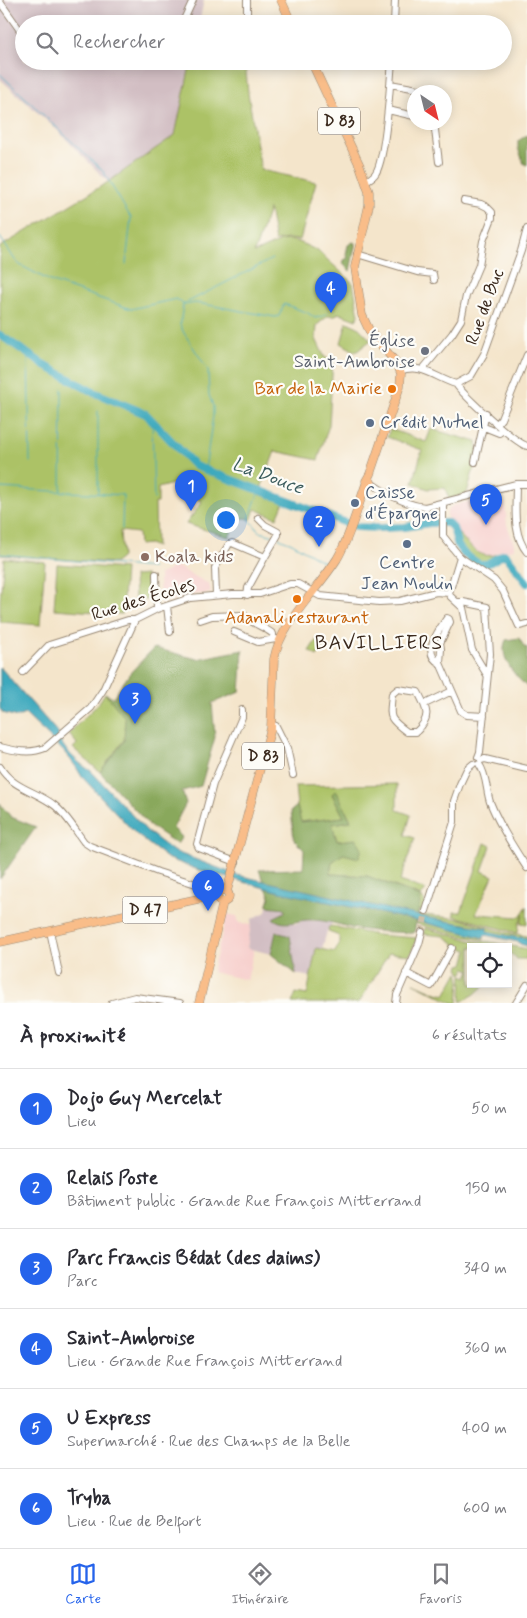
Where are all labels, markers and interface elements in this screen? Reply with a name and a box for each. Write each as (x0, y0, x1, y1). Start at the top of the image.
search box (15, 15, 512, 70)
icon: search (33, 29, 61, 57)
text: Rechercher (73, 30, 165, 55)
north arrow (407, 85, 452, 130)
road number: D 83 (318, 108, 360, 134)
street label: Rue de Buc (460, 266, 510, 348)
pin: 4 (315, 272, 347, 313)
place label: Église Saint-Ambroise (294, 329, 415, 374)
marker: Église Saint-Ambroise (419, 345, 431, 357)
place label: Bar de la Mairie (255, 377, 382, 401)
marker: Bar de la Mairie (386, 383, 398, 395)
place label: Crédit Mutuel (380, 411, 484, 435)
marker: Crédit Mutuel (364, 417, 376, 429)
water label: La Douce (229, 452, 308, 501)
pin: 1 (175, 470, 207, 511)
place label: Caisse d'Épargne (365, 481, 438, 527)
pin: 5 (470, 484, 502, 525)
marker: Caisse d'Épargne (349, 497, 361, 509)
pin: 2 (303, 506, 335, 547)
your location (213, 507, 239, 533)
marker: Centre Jean Moulin (401, 538, 413, 550)
place label: Koala kids (155, 545, 234, 569)
marker: Koala kids (139, 551, 151, 563)
place label: Centre Jean Moulin (361, 551, 453, 596)
street label: Rue des Écoles (88, 573, 198, 627)
marker: Adanali restaurant (291, 593, 303, 605)
place label: Adanali restaurant (225, 606, 369, 630)
district label: BAVILLIERS (315, 630, 443, 657)
pin: 3 (119, 683, 151, 724)
road number: D 83 (242, 742, 284, 769)
pin: 6 (192, 870, 224, 911)
road number: D 47 (122, 896, 168, 924)
map controls (467, 943, 512, 988)
button: locate (467, 943, 512, 988)
text: À proximité (20, 1022, 126, 1050)
text: 6 résultats (432, 1025, 507, 1046)
text: Dojo Guy Mercelat (67, 1086, 222, 1111)
text: 1 (32, 1098, 40, 1119)
text: 50 m (471, 1098, 507, 1119)
text: Lieu (67, 1111, 97, 1132)
text: Relais Poste (67, 1166, 158, 1191)
text: 2 (32, 1178, 40, 1199)
text: 150 m (465, 1178, 507, 1199)
text: Bâtiment public · Grande Rue François Mitterrand (67, 1191, 421, 1212)
text: Parc Francis Bédat (des daims) (67, 1246, 320, 1271)
text: 3 (32, 1258, 40, 1279)
text: 340 m (463, 1258, 507, 1279)
text: Parc (67, 1271, 97, 1292)
text: Saint-Ambroise (67, 1326, 195, 1351)
text: 4 (31, 1338, 41, 1359)
text: 360 m (464, 1338, 507, 1359)
text: Lieu · Grande Rue François Mitterrand (67, 1351, 342, 1372)
text: U Express (67, 1406, 151, 1431)
text: 5 (31, 1418, 41, 1439)
text: 400 m (462, 1418, 507, 1439)
text: Supermarché · Rue des Champs de la Belle (67, 1431, 350, 1452)
text: Tryba (67, 1486, 111, 1511)
text: 6 (32, 1498, 40, 1519)
text: 600 m (463, 1498, 507, 1519)
text: Lieu · Rue de Belfort (67, 1511, 201, 1532)
tab: Carte (65, 1560, 101, 1608)
tab: Itinéraire (231, 1560, 289, 1608)
tab: Favoris (419, 1560, 462, 1608)

